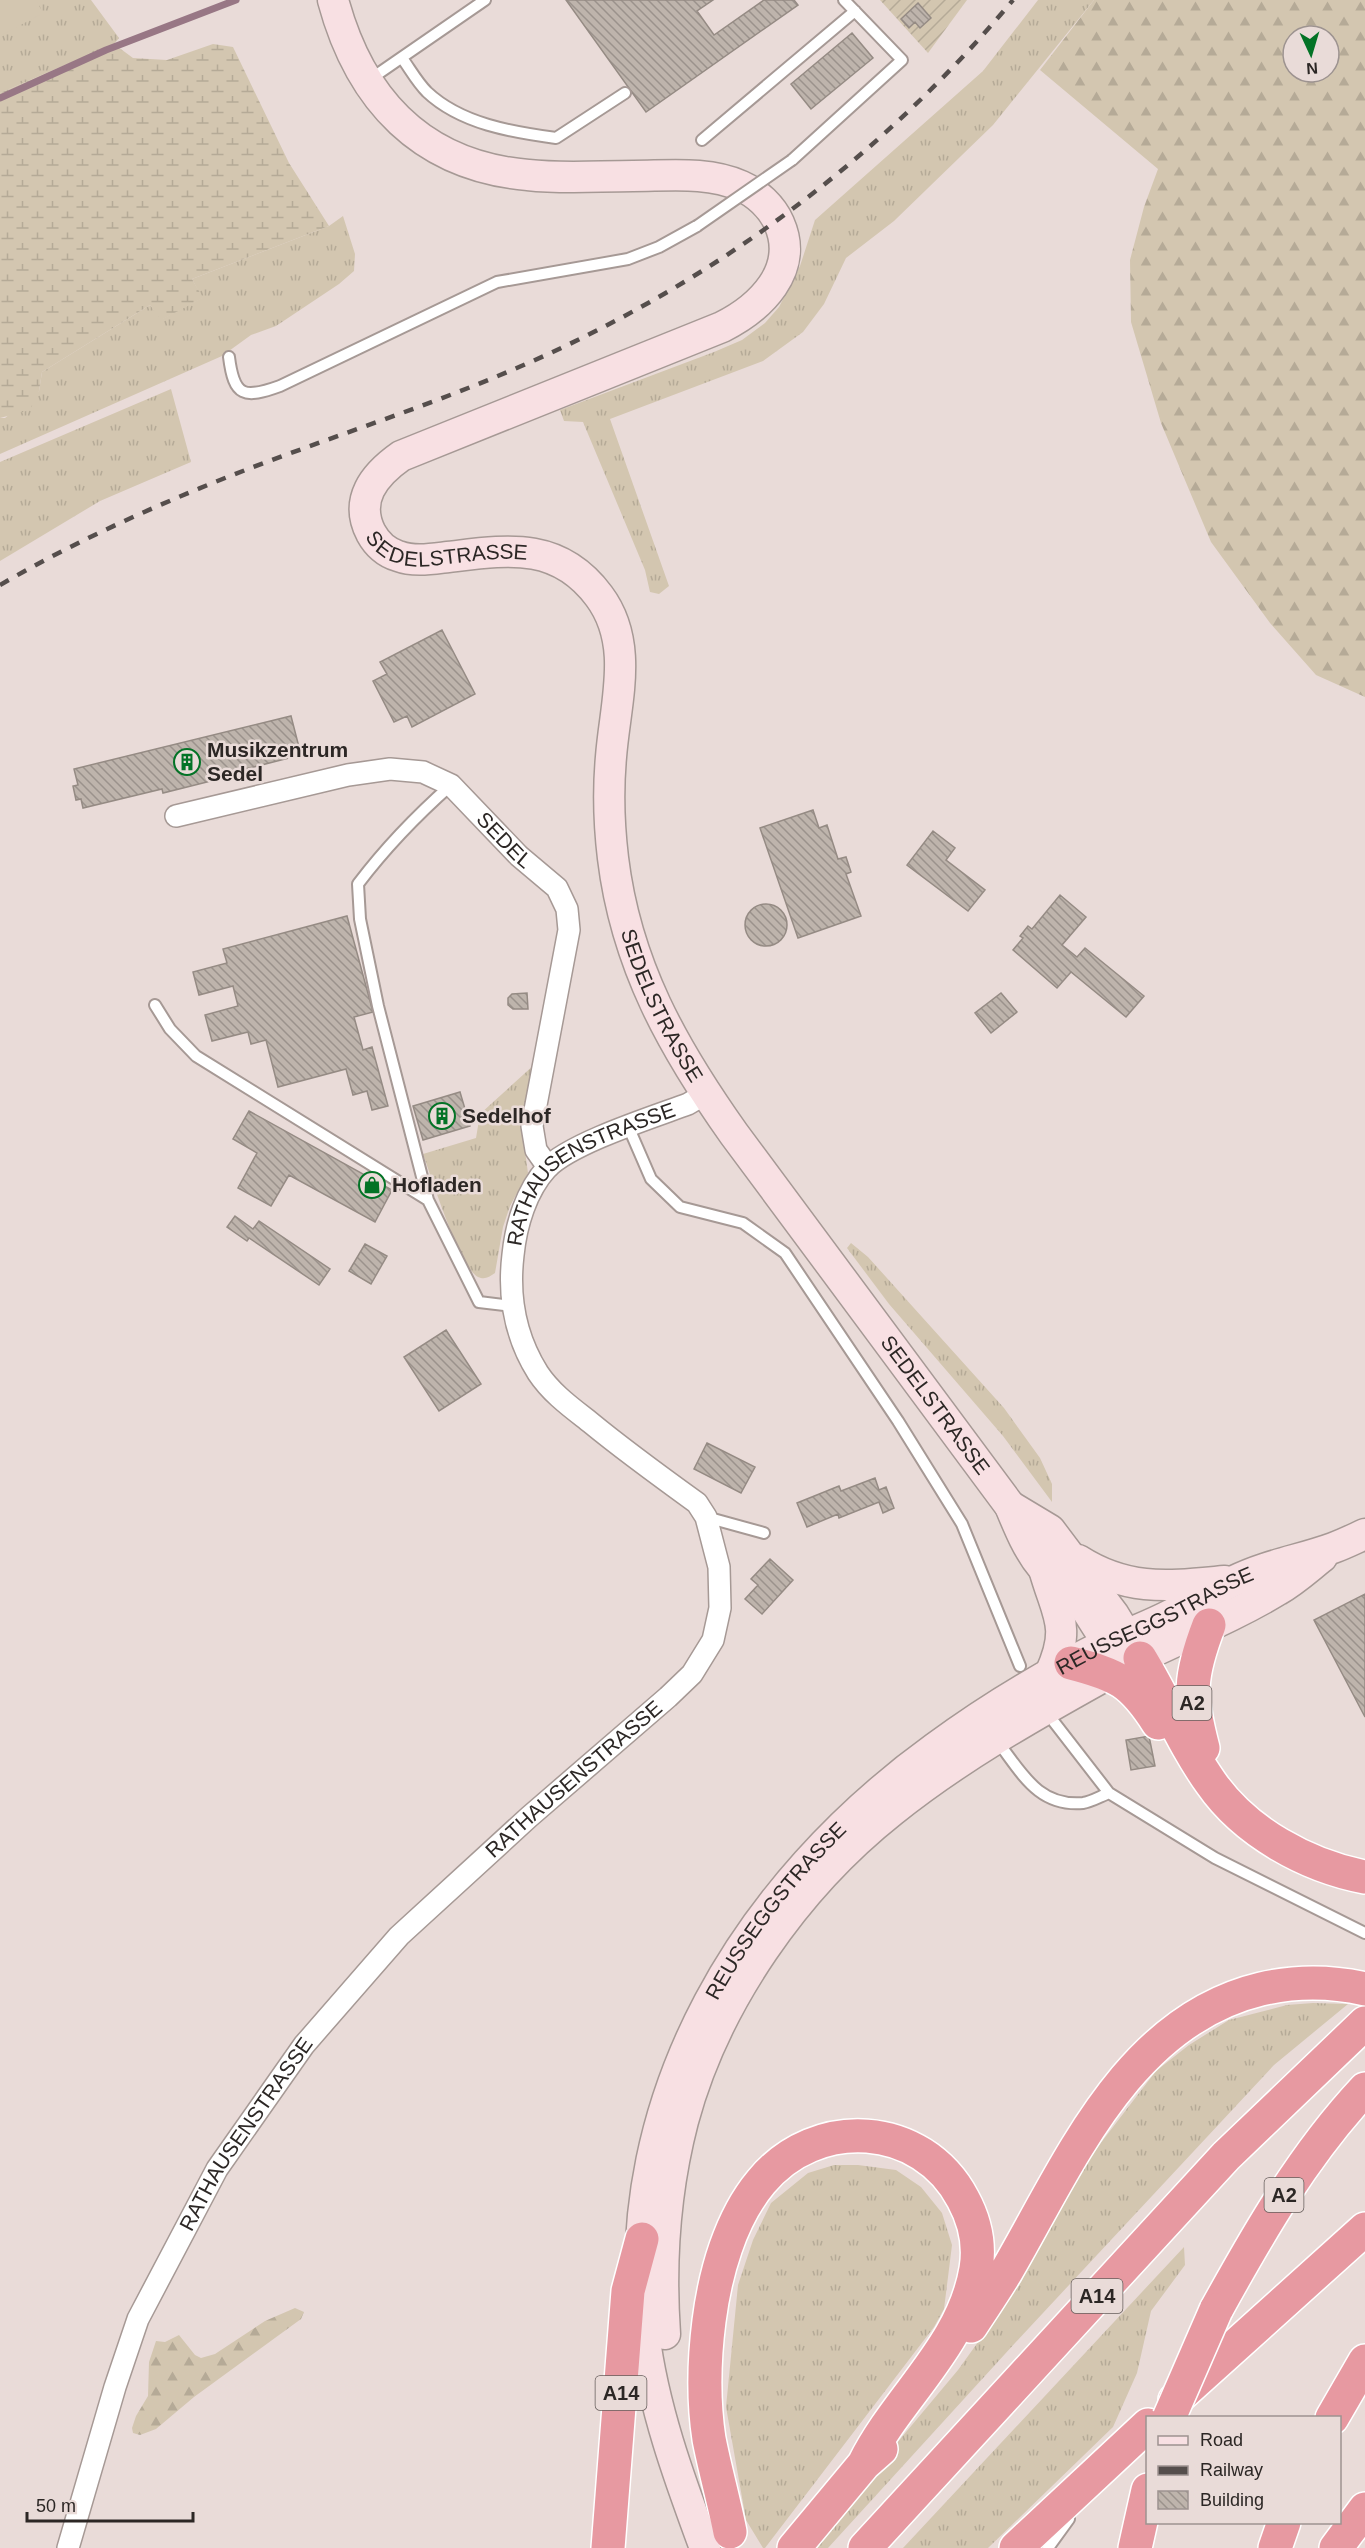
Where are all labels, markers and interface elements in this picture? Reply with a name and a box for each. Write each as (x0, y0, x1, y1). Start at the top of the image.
north arrow (1281, 24, 1341, 84)
text: N (1306, 60, 1318, 77)
street label: SEDELSTRASSE (362, 526, 528, 571)
place label: Musikzentrum Sedel (207, 738, 348, 785)
building icon: Musikzentrum Sedel (172, 747, 202, 777)
street label: SEDEL (472, 807, 537, 873)
street label: SEDELSTRASSE (617, 926, 708, 1086)
street label: RATHAUSENSTRASSE (502, 1098, 678, 1247)
building icon: Sedelhof (427, 1101, 457, 1131)
place label: Sedelhof (462, 1104, 552, 1127)
shop icon: Hofladen (357, 1170, 387, 1200)
place label: Hofladen (392, 1173, 482, 1196)
street label: SEDELSTRASSE (877, 1331, 995, 1479)
street label: REUSSEGGSTRASSE (1052, 1562, 1257, 1679)
road number: A2 (1172, 1686, 1212, 1720)
street label: RATHAUSENSTRASSE (481, 1696, 666, 1862)
street label: REUSSEGGSTRASSE (701, 1817, 850, 2003)
street label: RATHAUSENSTRASSE (175, 2033, 317, 2234)
road number: A2 (1264, 2178, 1304, 2212)
road number: A14 (1072, 2279, 1122, 2313)
road number: A14 (596, 2376, 646, 2410)
legend (1146, 2416, 1341, 2524)
text: Road (1200, 2430, 1243, 2450)
text: Railway (1200, 2460, 1263, 2480)
scale bar (27, 2485, 194, 2523)
text: Building (1200, 2490, 1264, 2510)
text: 50 m (36, 2496, 76, 2516)

